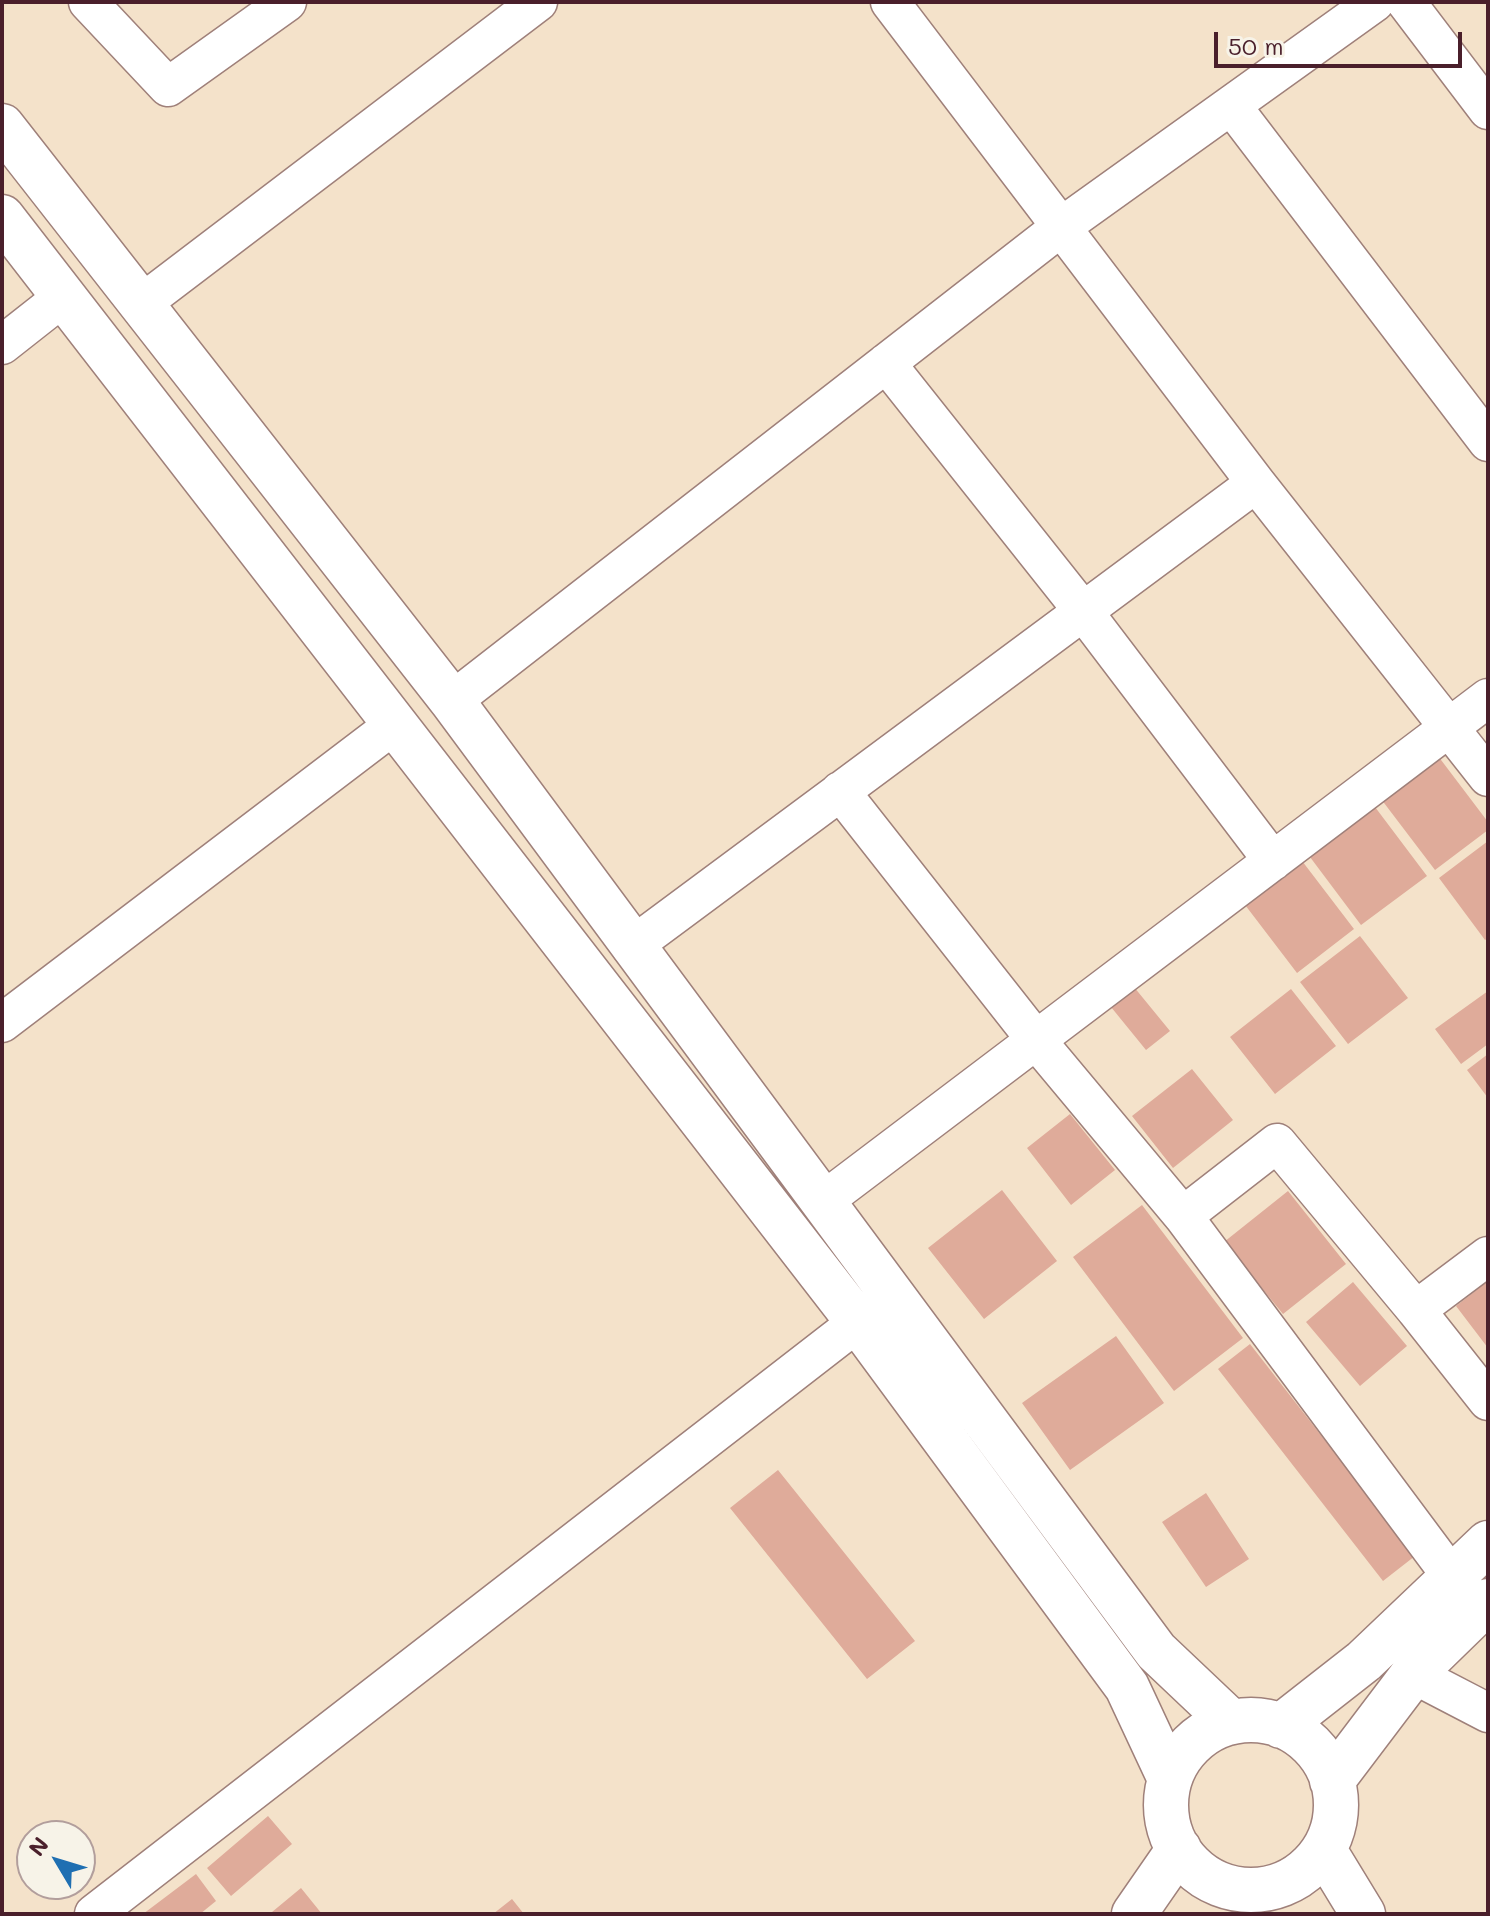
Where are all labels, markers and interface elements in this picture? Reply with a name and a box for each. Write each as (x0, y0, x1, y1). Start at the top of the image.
scale bar (1218, 16, 1466, 66)
text: 50 m (1228, 30, 1284, 61)
north arrow (16, 1820, 96, 1900)
text: N (22, 1831, 55, 1862)

